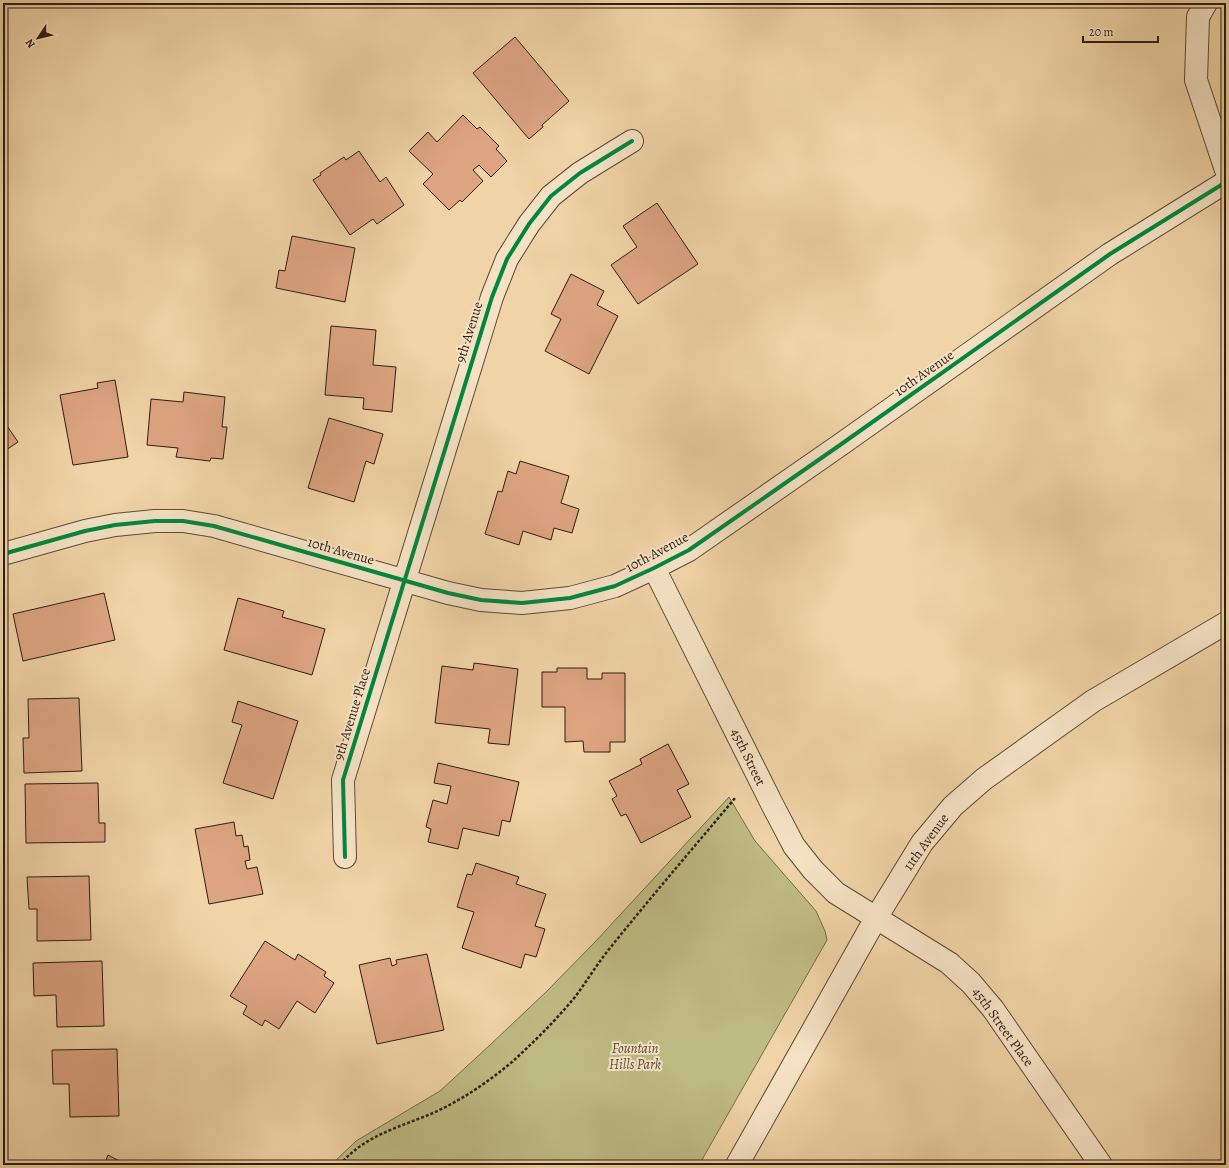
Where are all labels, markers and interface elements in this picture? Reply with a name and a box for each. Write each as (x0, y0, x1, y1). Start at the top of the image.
north arrow (18, 18, 58, 58)
scale bar (1083, 18, 1158, 44)
text: 20 m (1089, 24, 1113, 40)
text: N (22, 36, 39, 51)
street label: 9th Avenue (451, 299, 487, 365)
street label: 10th Avenue (890, 345, 958, 401)
street label: 10th Avenue (622, 527, 692, 577)
street label: 10th Avenue (305, 532, 377, 570)
street label: 9th Avenue Place (329, 666, 375, 762)
street label: 45th Street (726, 725, 770, 789)
street label: 11th Avenue (899, 810, 953, 874)
street label: 45th Street Place (968, 983, 1038, 1071)
park label: Fountain Hills Park (609, 1039, 661, 1074)

